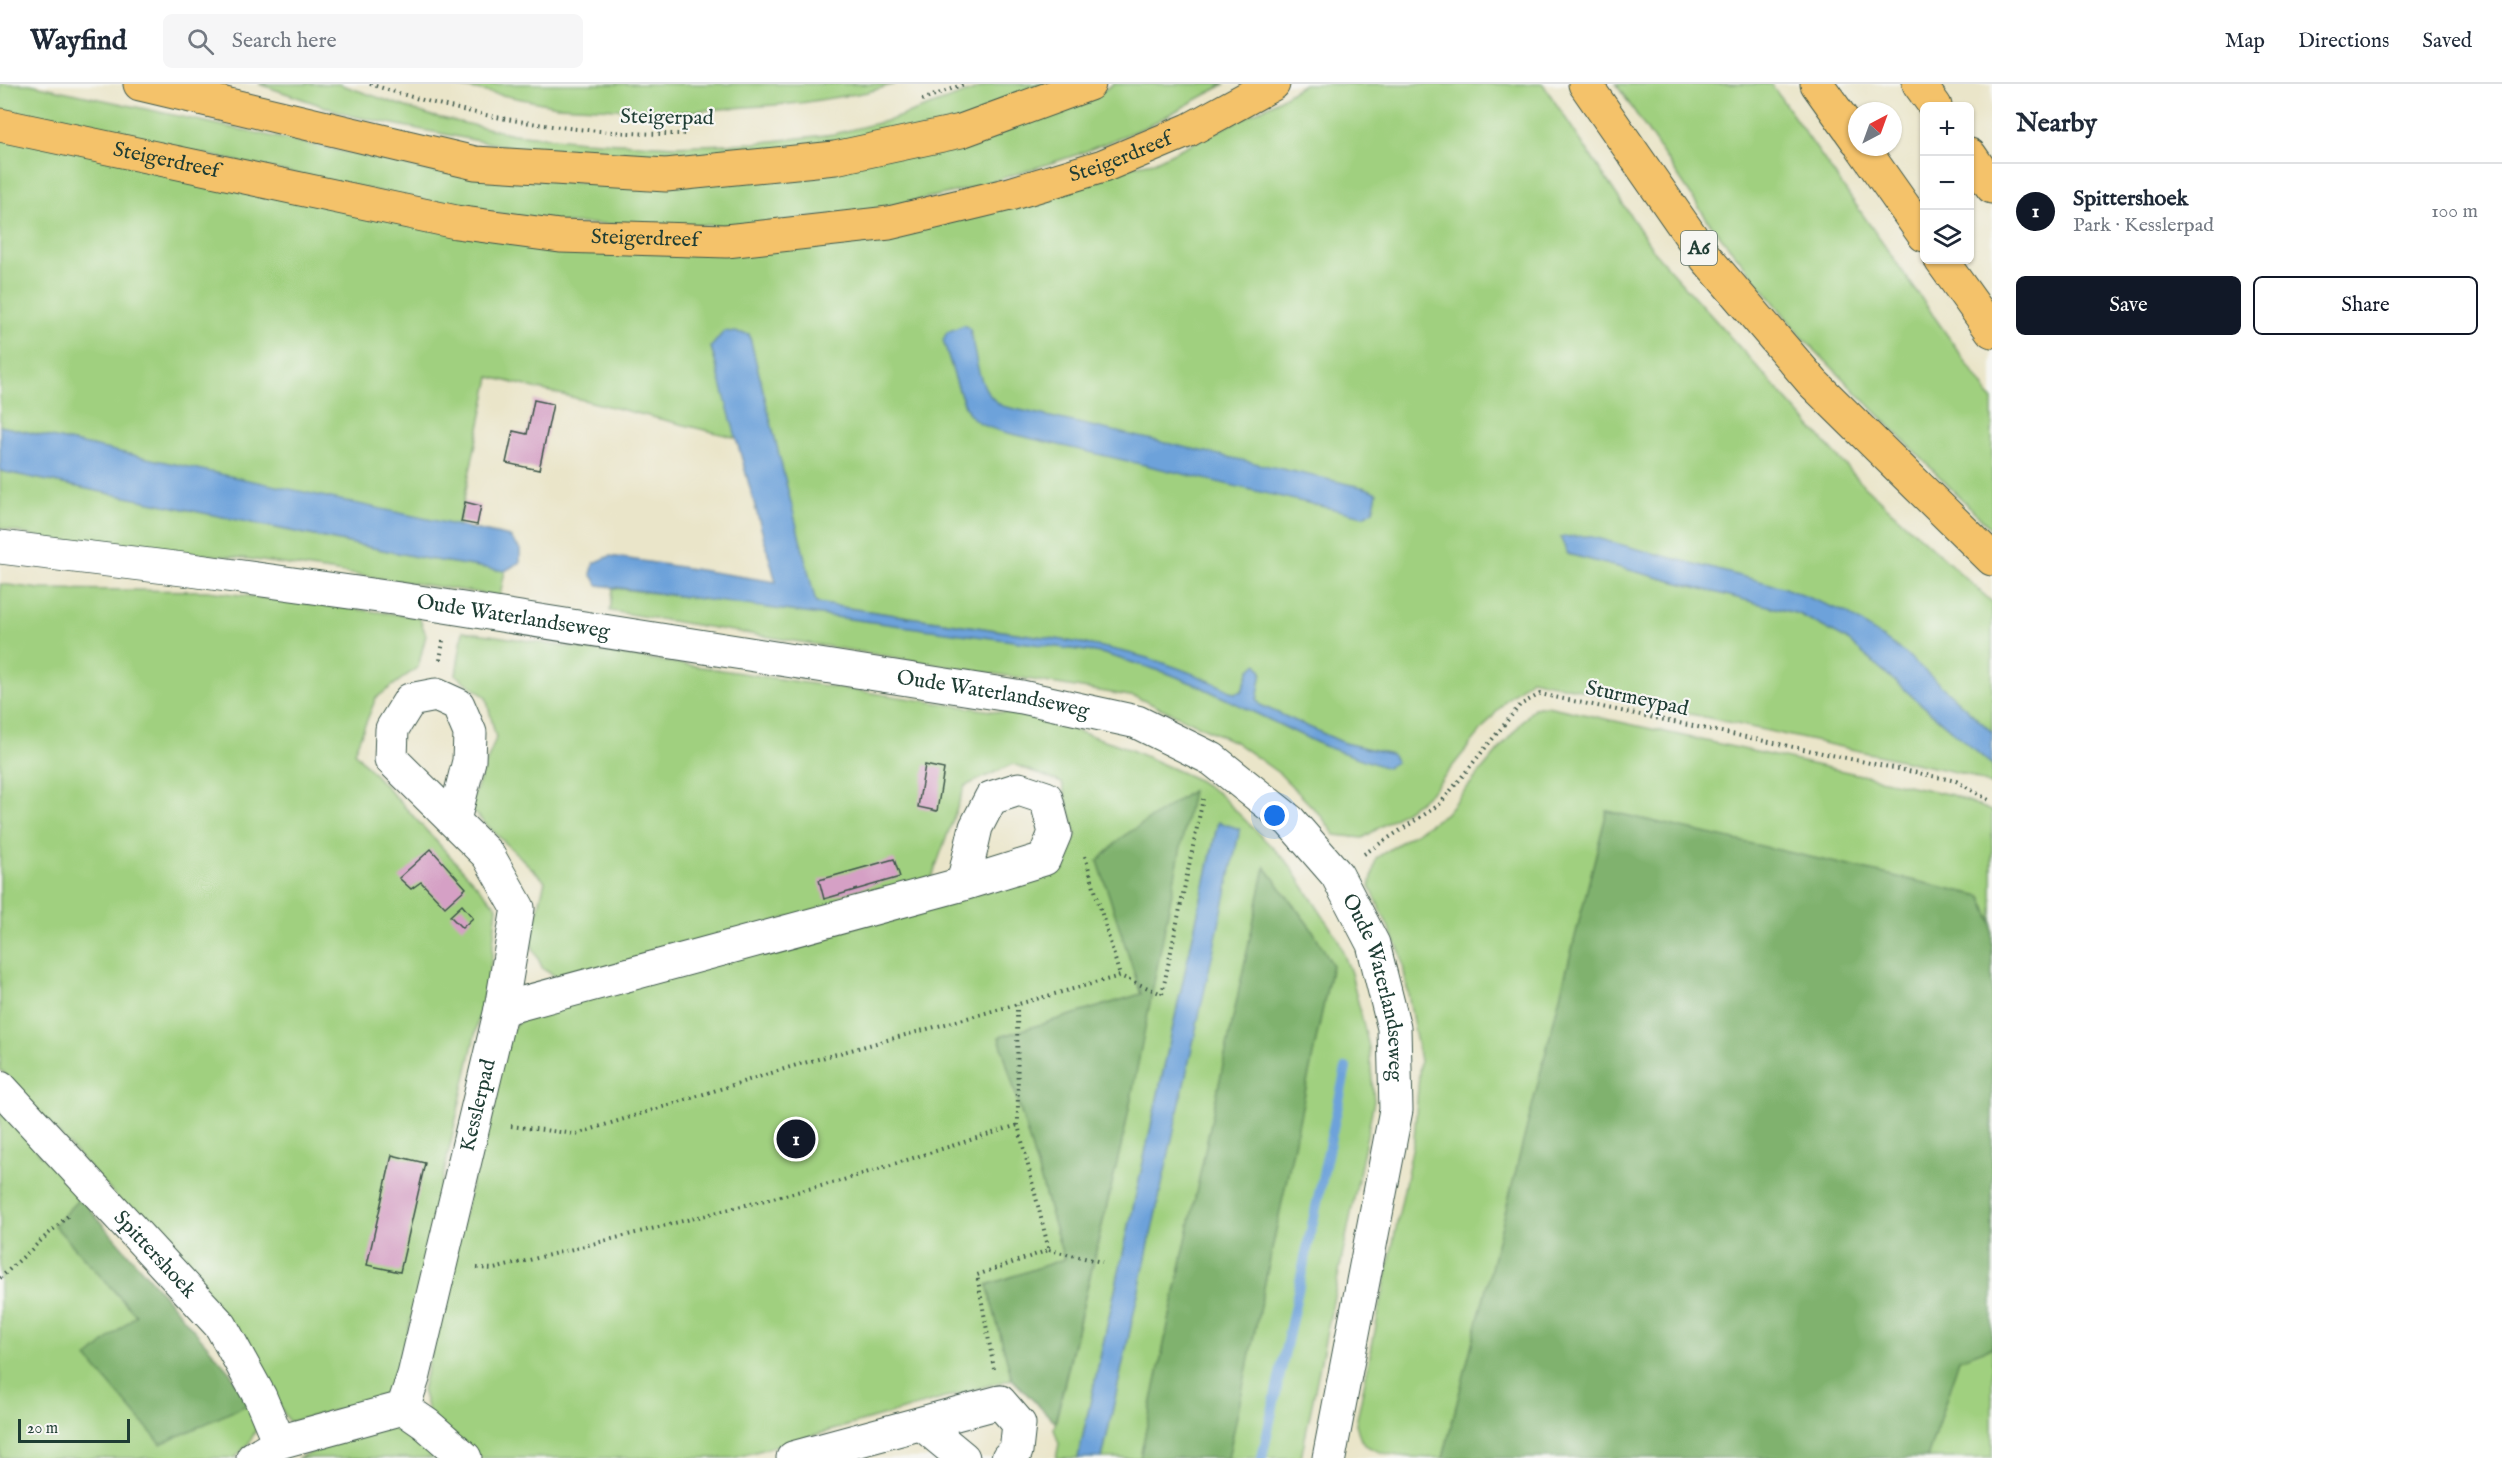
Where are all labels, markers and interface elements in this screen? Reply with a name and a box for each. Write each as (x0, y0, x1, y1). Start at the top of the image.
search box (163, 14, 583, 68)
text: Wayfind (30, 24, 127, 59)
icon: search (184, 25, 217, 58)
text: Search here (232, 27, 337, 55)
text: Map (2225, 28, 2265, 55)
text: Directions (2298, 28, 2389, 55)
text: Saved (2422, 28, 2472, 55)
north arrow (1848, 102, 1902, 156)
map controls (1920, 102, 1974, 264)
button: + (1920, 102, 1974, 156)
street label: Steigerpad (620, 104, 715, 132)
text: Nearby (2016, 107, 2097, 140)
street label: Steigerdreef (1066, 124, 1179, 189)
street label: Steigerdreef (111, 136, 225, 185)
button: − (1920, 156, 1974, 210)
text: Spittershoek (2073, 185, 2188, 213)
text: 1 (2032, 199, 2039, 224)
text: 100 m (2431, 199, 2478, 224)
button: layers (1920, 210, 1974, 264)
text: Park · Kesslerpad (2073, 213, 2214, 238)
street label: Steigerdreef (591, 223, 703, 254)
road number: A6 (1681, 231, 1717, 265)
button: Save (2016, 276, 2241, 335)
button: Share (2253, 276, 2478, 335)
street label: Oude Waterlandseweg (415, 588, 612, 645)
street label: Oude Waterlandseweg (895, 664, 1092, 725)
street label: Sturmeypad (1583, 675, 1692, 723)
your location (1260, 801, 1289, 830)
street label: Oude Waterlandseweg (1336, 889, 1409, 1082)
street label: Kesslerpad (454, 1056, 502, 1154)
pin: 1 (776, 1116, 816, 1162)
street label: Spittershoek (107, 1205, 203, 1305)
scale bar (18, 1416, 130, 1444)
text: 20 m (27, 1419, 58, 1439)

